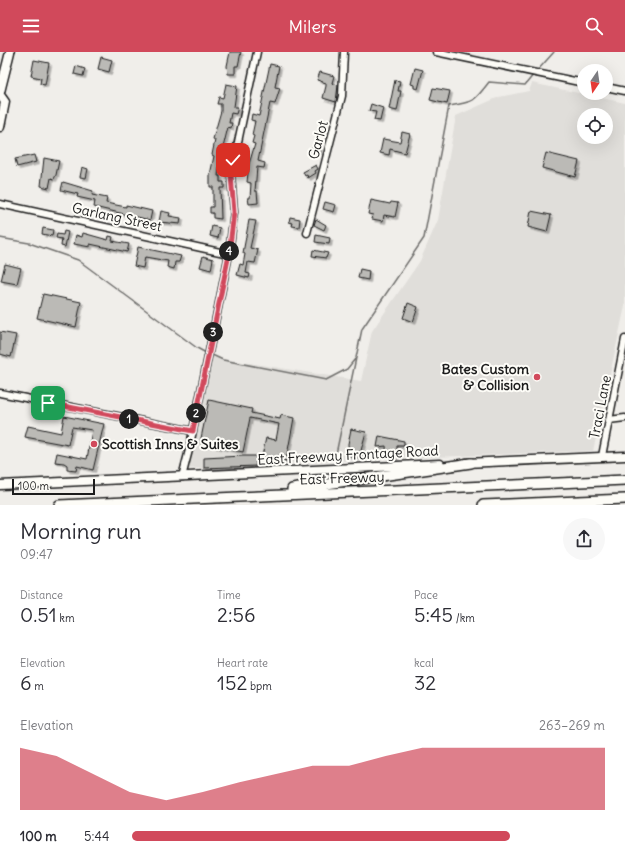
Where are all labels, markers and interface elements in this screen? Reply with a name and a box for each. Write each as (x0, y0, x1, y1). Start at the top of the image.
icon: menu (20, 15, 42, 37)
text: Milers (289, 15, 336, 38)
icon: search (583, 15, 605, 37)
north arrow (577, 64, 613, 100)
map controls (577, 64, 613, 144)
button: locate (577, 108, 613, 144)
street label: Garlot (304, 118, 332, 161)
pin (216, 143, 250, 177)
icon: check (222, 149, 244, 171)
street label: Garlang Street (70, 199, 164, 235)
pin: 4 (219, 241, 239, 261)
text: 4 (226, 244, 232, 258)
pin: 3 (203, 322, 223, 342)
text: 3 (210, 325, 216, 339)
place label: Bates Custom & Collision (442, 360, 530, 394)
marker: Bates Custom & Collision (532, 372, 542, 382)
street label: Traci Lane (585, 374, 615, 440)
pin (31, 386, 65, 420)
icon: arrive (37, 392, 59, 414)
pin: 2 (186, 403, 206, 423)
text: 2 (193, 406, 199, 420)
pin: 1 (119, 409, 139, 429)
text: 1 (127, 412, 131, 426)
place label: Scottish Inns & Suites (102, 435, 239, 453)
marker: Scottish Inns & Suites (89, 439, 99, 449)
street label: East Freeway Frontage Road (257, 441, 439, 469)
street label: East Freeway (299, 468, 385, 488)
scale bar (12, 477, 95, 496)
text: 100 m (18, 479, 49, 493)
text: Morning run (20, 517, 142, 545)
button: share (563, 518, 605, 560)
text: 09:47 (20, 546, 53, 563)
text: Distance (20, 588, 63, 602)
text: Time (217, 588, 241, 602)
text: Pace (414, 588, 438, 602)
text: 0.51 (20, 602, 57, 627)
text: 2:56 (217, 602, 256, 627)
text: 5:45 (414, 602, 453, 627)
text: km (57, 611, 75, 625)
text: /km (453, 611, 475, 625)
text: Elevation (20, 656, 65, 670)
text: Heart rate (217, 656, 268, 670)
text: kcal (414, 656, 434, 670)
text: 6 (20, 670, 32, 695)
text: 152 (217, 670, 247, 695)
text: 32 (414, 670, 436, 695)
text: m (32, 679, 44, 693)
text: bpm (247, 679, 272, 693)
text: Elevation (20, 717, 73, 734)
text: 263–269 m (539, 717, 605, 734)
text: 100 m (20, 828, 57, 845)
text: 5:44 (84, 828, 109, 845)

